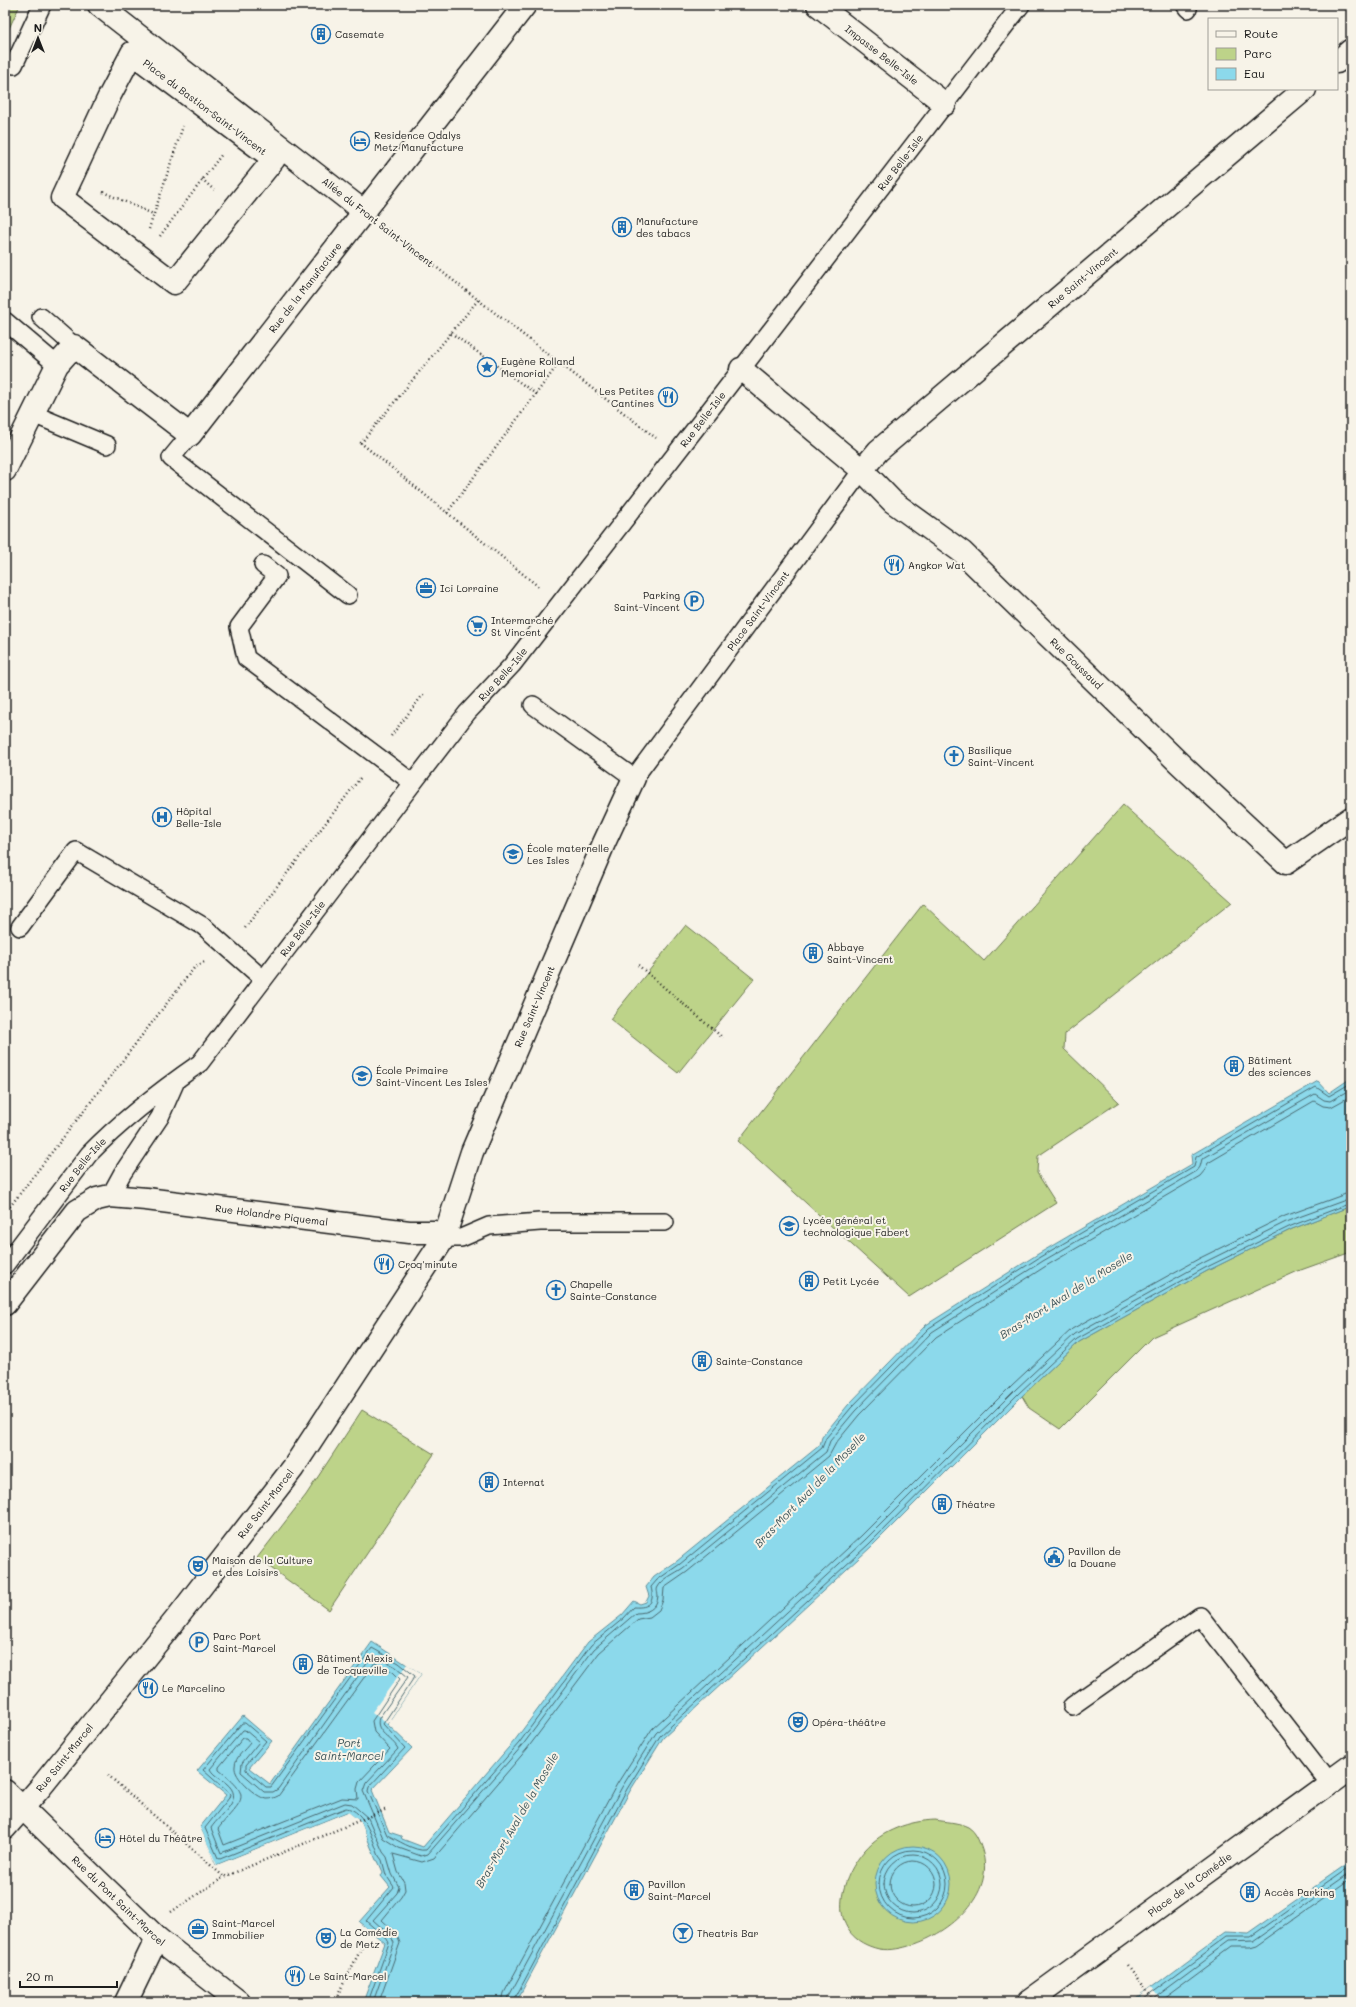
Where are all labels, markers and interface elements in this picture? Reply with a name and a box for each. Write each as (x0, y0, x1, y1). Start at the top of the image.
north arrow (18, 18, 58, 58)
legend (1208, 18, 1338, 90)
text: N (34, 20, 42, 35)
street label: Impasse Belle-Isle (842, 22, 922, 88)
building icon: Casemate (310, 23, 332, 45)
text: Route (1244, 25, 1278, 41)
place label: Casemate (335, 27, 384, 41)
text: Parc (1244, 45, 1272, 61)
street label: Place du Bastion-Saint-Vincent (140, 56, 270, 158)
text: Eau (1244, 65, 1265, 81)
place label: Residence Odalys Metz Manufacture (374, 128, 464, 154)
hotel icon: Residence Odalys Metz Manufacture (349, 130, 371, 152)
street label: Rue Belle-Isle (874, 131, 926, 193)
street label: Allée du Front Saint-Vincent (319, 174, 437, 270)
place label: Manufacture des tabacs (636, 214, 698, 240)
building icon: Manufacture des tabacs (611, 216, 633, 238)
street label: Rue de la Manufacture (265, 239, 345, 336)
street label: Rue Saint-Vincent (1045, 244, 1120, 311)
place label: Eugène Rolland Memorial (501, 354, 575, 380)
place icon: Eugène Rolland Memorial (476, 356, 498, 378)
place label: Les Petites Cantines (599, 384, 654, 410)
restaurant icon: Les Petites Cantines (657, 386, 679, 408)
street label: Rue Belle-Isle (677, 388, 729, 450)
restaurant icon: Angkor Wat (883, 554, 905, 576)
place label: Angkor Wat (908, 558, 965, 572)
street label: Place Saint-Vincent (724, 568, 792, 653)
office icon: Ici Lorraine (415, 577, 437, 599)
place label: Ici Lorraine (440, 581, 499, 595)
place label: Parking Saint-Vincent (614, 588, 680, 614)
parking icon: Parking Saint-Vincent (683, 590, 705, 612)
place label: Intermarché St Vincent (491, 613, 553, 639)
supermarket icon: Intermarché St Vincent (466, 615, 488, 637)
street label: Rue Goussaud (1047, 635, 1106, 692)
street label: Rue Belle-Isle (475, 644, 530, 704)
place label: Basilique Saint-Vincent (968, 743, 1034, 769)
church icon: Basilique Saint-Vincent (943, 745, 965, 767)
place label: Hôpital Belle-Isle (176, 804, 222, 830)
hospital icon: Hôpital Belle-Isle (151, 806, 173, 828)
place label: École maternelle Les Isles (527, 841, 609, 867)
school or university icon: École maternelle Les Isles (502, 843, 524, 865)
street label: Rue Belle-Isle (276, 897, 328, 959)
place label: Abbaye Saint-Vincent (827, 940, 893, 966)
building icon: Abbaye Saint-Vincent (802, 942, 824, 964)
street label: Rue Saint-Vincent (511, 963, 558, 1049)
place label: Bâtiment des sciences (1248, 1053, 1311, 1079)
building icon: Bâtiment des sciences (1223, 1055, 1245, 1077)
place label: École Primaire Saint-Vincent Les Isles (376, 1063, 488, 1089)
school or university icon: École Primaire Saint-Vincent Les Isles (351, 1065, 373, 1087)
street label: Rue Belle-Isle (56, 1134, 109, 1195)
street label: Rue Holandre Piquemal (214, 1201, 329, 1229)
place label: Lycée général et technologique Fabert (803, 1213, 909, 1239)
school or university icon: Lycée général et technologique Fabert (778, 1215, 800, 1237)
water label: Bras-Mort Aval de la Moselle (996, 1247, 1135, 1342)
restaurant icon: Croq'minute (373, 1253, 395, 1275)
place label: Croq'minute (398, 1257, 457, 1271)
building icon: Petit Lycée (798, 1270, 820, 1292)
place label: Petit Lycée (823, 1274, 879, 1288)
place label: Chapelle Sainte-Constance (570, 1277, 657, 1303)
church icon: Chapelle Sainte-Constance (545, 1279, 567, 1301)
building icon: Sainte-Constance (691, 1350, 713, 1372)
place label: Sainte-Constance (716, 1354, 803, 1368)
water label: Bras-Mort Aval de la Moselle (751, 1429, 869, 1550)
street label: Rue Saint-Marcel (234, 1466, 297, 1541)
building icon: Internat (478, 1471, 500, 1493)
place label: Internat (503, 1475, 545, 1489)
building icon: Théatre (931, 1493, 953, 1515)
place label: Théatre (956, 1497, 995, 1511)
place label: Pavillon de la Douane (1068, 1544, 1121, 1570)
public building icon: Pavillon de la Douane (1043, 1546, 1065, 1568)
place label: Maison de la Culture et des Loisirs (212, 1553, 313, 1579)
theatre icon: Maison de la Culture et des Loisirs (187, 1555, 209, 1577)
place label: Parc Port Saint-Marcel (213, 1629, 276, 1655)
parking icon: Parc Port Saint-Marcel (188, 1631, 210, 1653)
place label: Bâtiment Alexis de Tocqueville (317, 1651, 393, 1677)
building icon: Bâtiment Alexis de Tocqueville (292, 1653, 314, 1675)
restaurant icon: Le Marcelino (137, 1677, 159, 1699)
place label: Le Marcelino (162, 1681, 225, 1695)
theatre icon: Opéra-théâtre (787, 1711, 809, 1733)
place label: Opéra-théâtre (812, 1715, 886, 1729)
street label: Rue Saint-Marcel (33, 1721, 96, 1795)
water label: Port Saint-Marcel (314, 1735, 384, 1763)
water label: Bras-Mort Aval de la Moselle (472, 1749, 562, 1890)
hotel icon: Hôtel du Théâtre (94, 1827, 116, 1849)
place label: Hôtel du Théâtre (119, 1831, 203, 1845)
street label: Place de la Comédie (1145, 1849, 1235, 1920)
street label: Rue du Pont Saint-Marcel (69, 1853, 168, 1949)
place label: Pavillon Saint-Marcel (648, 1877, 711, 1903)
building icon: Pavillon Saint-Marcel (623, 1879, 645, 1901)
building icon: Accès Parking (1239, 1881, 1261, 1903)
place label: Accès Parking (1264, 1885, 1334, 1899)
place label: Saint-Marcel Immobilier (212, 1916, 275, 1942)
office icon: Saint-Marcel Immobilier (187, 1918, 209, 1940)
bar icon: Theatris Bar (672, 1922, 694, 1944)
place label: La Comédie de Metz (340, 1925, 398, 1951)
place label: Theatris Bar (697, 1926, 759, 1940)
theatre icon: La Comédie de Metz (315, 1927, 337, 1949)
scale bar (20, 1963, 117, 1989)
restaurant icon: Le Saint-Marcel (284, 1965, 306, 1987)
text: 20 m (26, 1968, 54, 1984)
place label: Le Saint-Marcel (309, 1969, 387, 1983)

